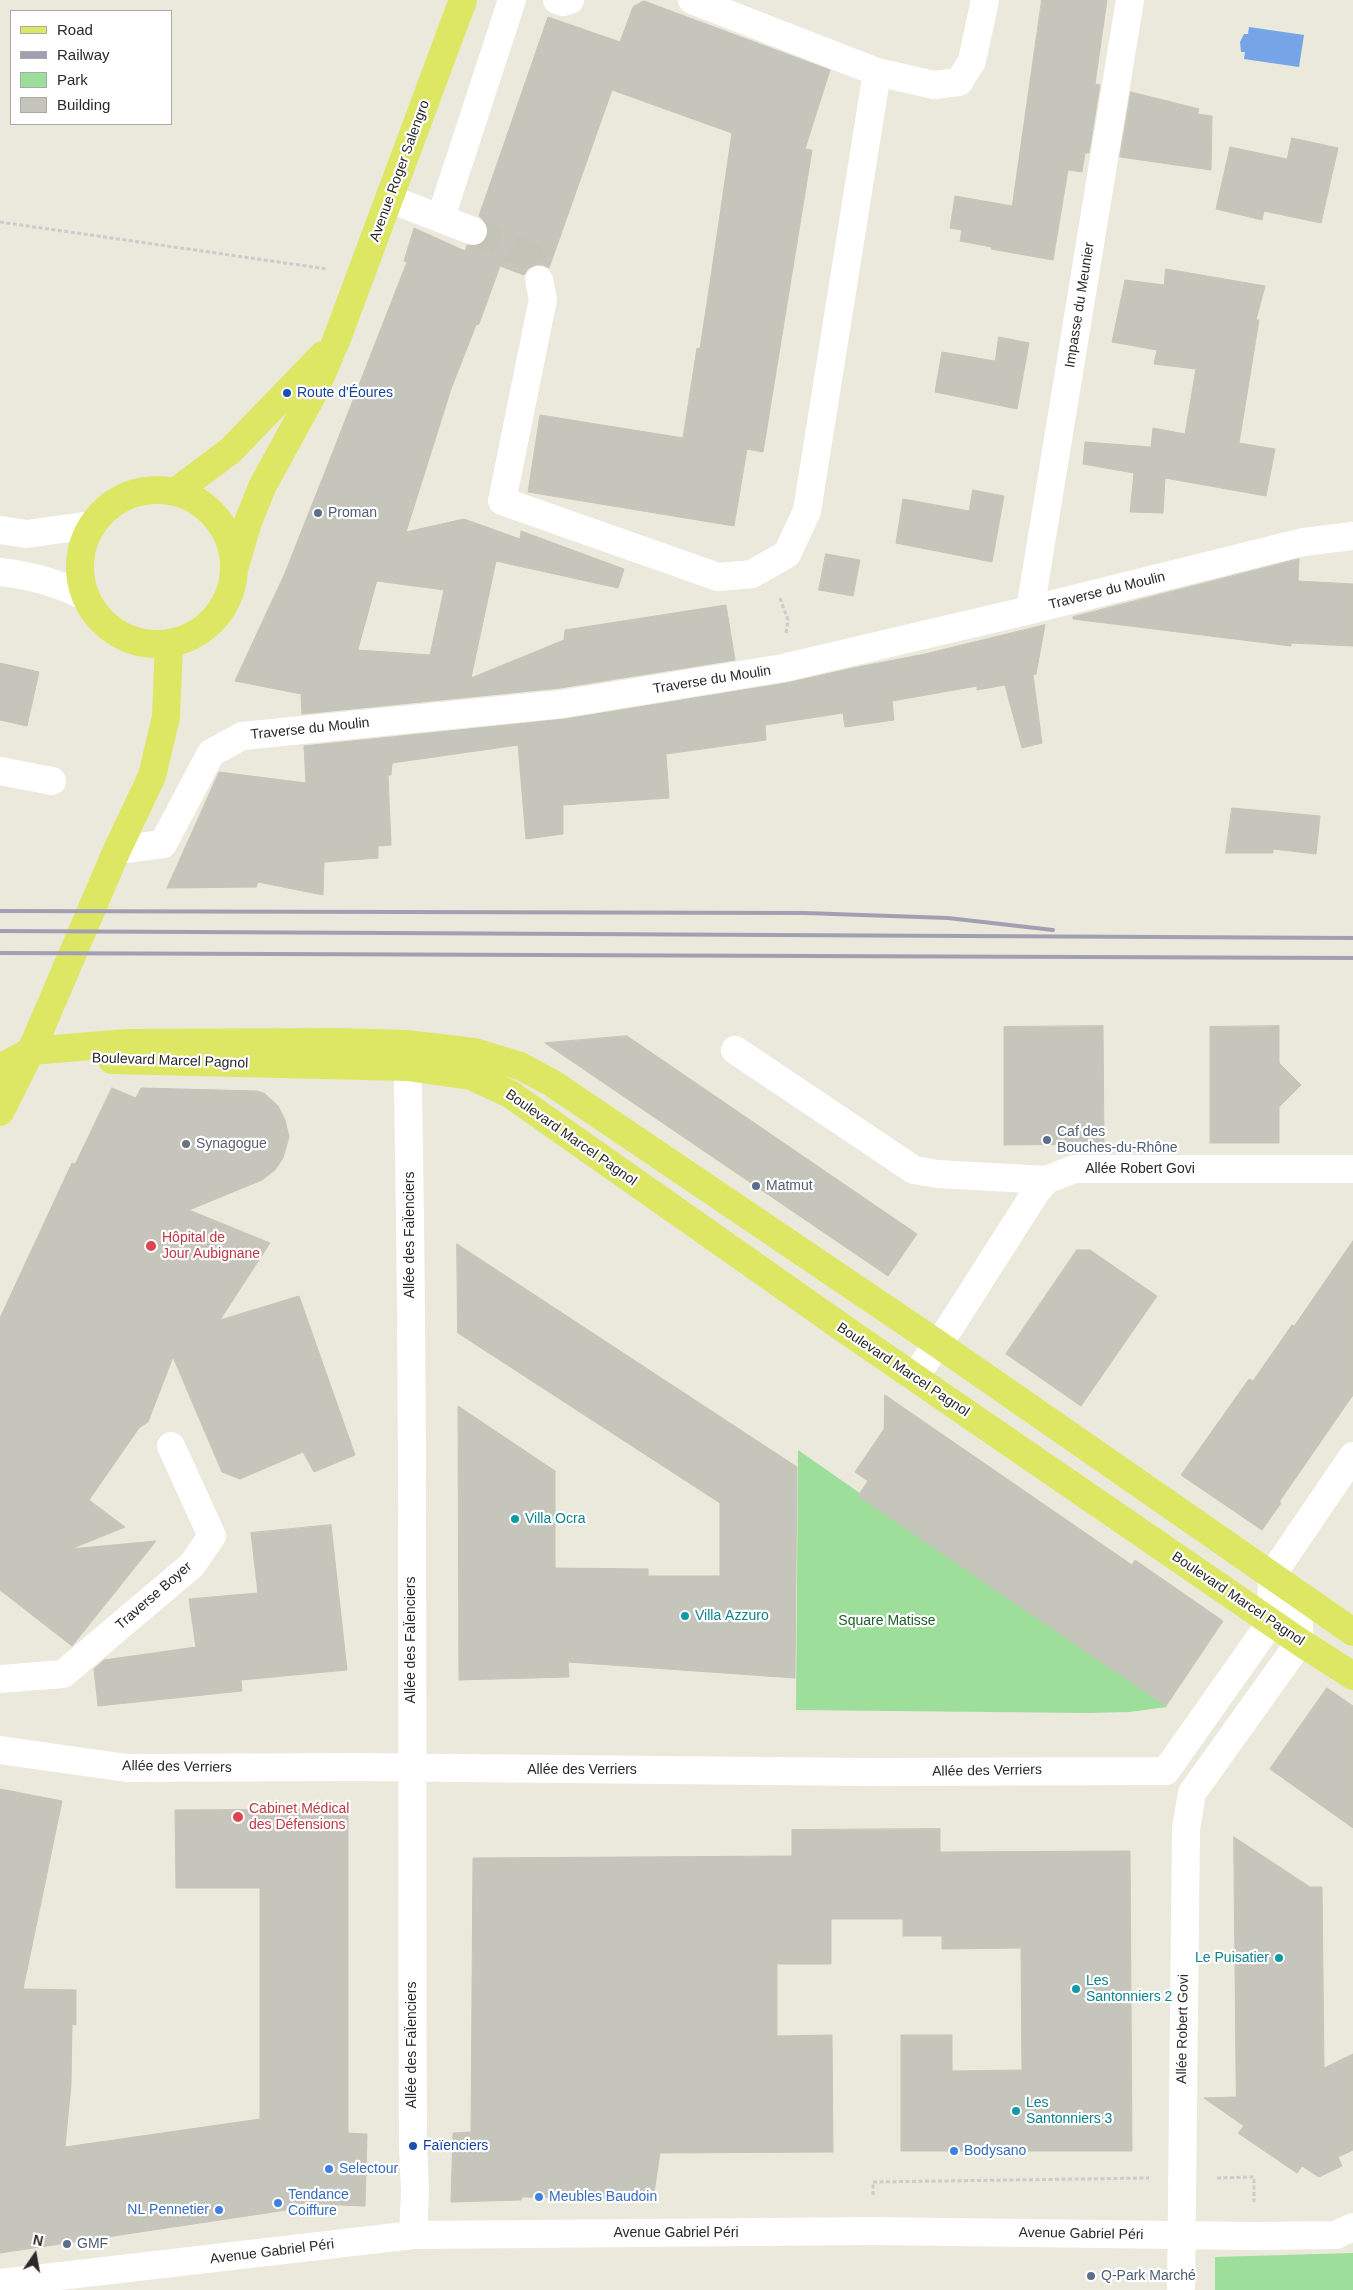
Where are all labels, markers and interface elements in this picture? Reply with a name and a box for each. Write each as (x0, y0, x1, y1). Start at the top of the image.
legend (10, 10, 172, 125)
text: Road (57, 21, 93, 38)
text: Railway (57, 46, 110, 63)
text: Park (57, 71, 88, 88)
text: Building (57, 96, 110, 113)
street label: Avenue Roger Salengro (367, 98, 433, 244)
street label: Impasse du Meunier (1062, 241, 1098, 369)
place label: Route d'Éoures (297, 385, 393, 401)
marker: Route d'Éoures (281, 387, 293, 399)
place label: Proman (328, 505, 377, 521)
marker: Proman (312, 507, 324, 519)
street label: Traverse du Moulin (1047, 568, 1167, 614)
street label: Traverse du Moulin (652, 662, 772, 698)
street label: Traverse du Moulin (250, 714, 370, 744)
street label: Boulevard Marcel Pagnol (92, 1050, 248, 1072)
street label: Boulevard Marcel Pagnol (502, 1086, 640, 1190)
place label: Caf des Bouches-du-Rhône (1057, 1124, 1178, 1156)
marker: Caf des Bouches-du-Rhône (1041, 1134, 1053, 1146)
place label: Synagogue (196, 1136, 267, 1152)
marker: Synagogue (180, 1138, 192, 1150)
street label: Allée Robert Govi (1085, 1161, 1195, 1177)
street label: Allée des FaÏenciers (402, 1172, 418, 1298)
place label: Matmut (766, 1178, 813, 1194)
marker: Matmut (750, 1180, 762, 1192)
place label: Hôpital de Jour Aubignane (162, 1230, 260, 1262)
marker: Hôpital de Jour Aubignane (144, 1239, 158, 1253)
street label: Boulevard Marcel Pagnol (833, 1319, 973, 1421)
place label: Villa Ocra (525, 1511, 585, 1527)
marker: Villa Ocra (509, 1513, 521, 1525)
street label: Boulevard Marcel Pagnol (1168, 1548, 1308, 1650)
street label: Traverse Boyer (113, 1558, 195, 1634)
street label: Allée des FaÏenciers (403, 1577, 419, 1703)
place label: Villa Azzuro (695, 1608, 769, 1624)
marker: Villa Azzuro (679, 1610, 691, 1622)
park label: Square Matisse (838, 1613, 936, 1629)
street label: Allée des Verriers (122, 1758, 232, 1776)
street label: Allée des Verriers (527, 1762, 637, 1778)
street label: Allée des Verriers (932, 1762, 1042, 1780)
place label: Cabinet Médical des Défensions (249, 1801, 349, 1834)
marker: Cabinet Médical des Défensions (231, 1810, 245, 1824)
place label: Le Puisatier (1195, 1950, 1269, 1966)
marker: Le Puisatier (1273, 1952, 1285, 1964)
place label: Les Santonniers 2 (1086, 1973, 1172, 2005)
street label: Allée Robert Govi (1174, 1974, 1192, 2084)
street label: Allée des FaÏenciers (404, 1982, 420, 2108)
marker: Les Santonniers 2 (1070, 1983, 1082, 1995)
place label: Les Santonniers 3 (1026, 2095, 1112, 2128)
marker: Les Santonniers 3 (1010, 2105, 1022, 2117)
place label: Faïenciers (423, 2138, 488, 2154)
marker: Faïenciers (407, 2140, 419, 2152)
place label: Bodysano (964, 2143, 1026, 2159)
marker: Bodysano (948, 2145, 960, 2157)
place label: Selectour (339, 2161, 398, 2177)
marker: Selectour (323, 2163, 335, 2175)
place label: Tendance Coiffure (288, 2187, 349, 2220)
place label: Meubles Baudoin (549, 2189, 657, 2205)
marker: Meubles Baudoin (533, 2191, 545, 2203)
marker: Tendance Coiffure (272, 2197, 284, 2209)
place label: NL Pennetier (127, 2202, 209, 2218)
marker: NL Pennetier (213, 2204, 225, 2216)
street label: Avenue Gabriel Péri (613, 2225, 739, 2241)
street label: Avenue Gabriel Péri (1018, 2225, 1144, 2243)
north arrow (10, 2230, 60, 2280)
text: N (32, 2231, 45, 2249)
place label: GMF (77, 2236, 108, 2252)
street label: Avenue Gabriel Péri (209, 2236, 335, 2268)
marker: GMF (61, 2238, 73, 2250)
place label: Q-Park Marché (1101, 2268, 1196, 2284)
marker: Q-Park Marché (1085, 2270, 1097, 2282)

